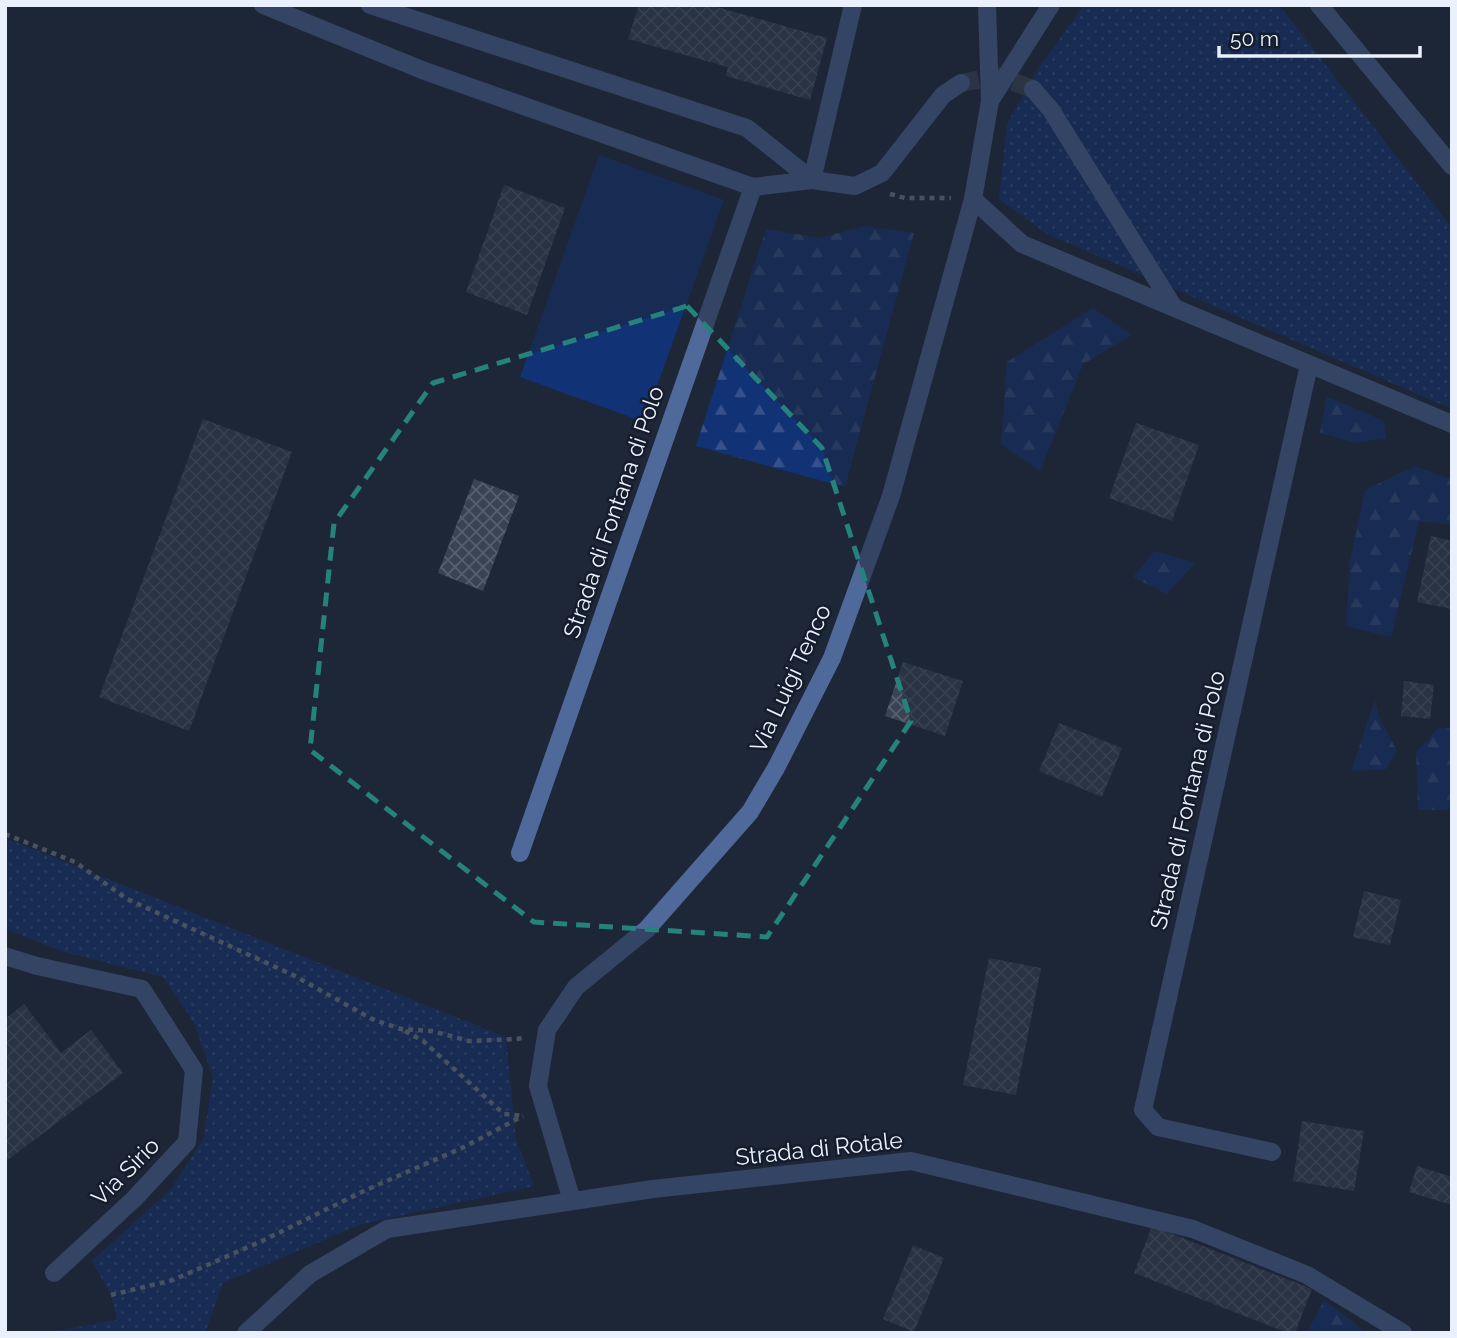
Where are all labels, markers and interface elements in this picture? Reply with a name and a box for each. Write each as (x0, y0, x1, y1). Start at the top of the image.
scale bar (1219, 14, 1420, 58)
text: 50 m (1230, 26, 1279, 51)
street label: Strada di Fontana di Polo (557, 382, 669, 642)
street label: Via Luigi Tenco (744, 600, 836, 756)
street label: Strada di Fontana di Polo (1144, 668, 1230, 932)
street label: Strada di Rotale (734, 1126, 904, 1170)
street label: Via Sirio (85, 1131, 165, 1211)

